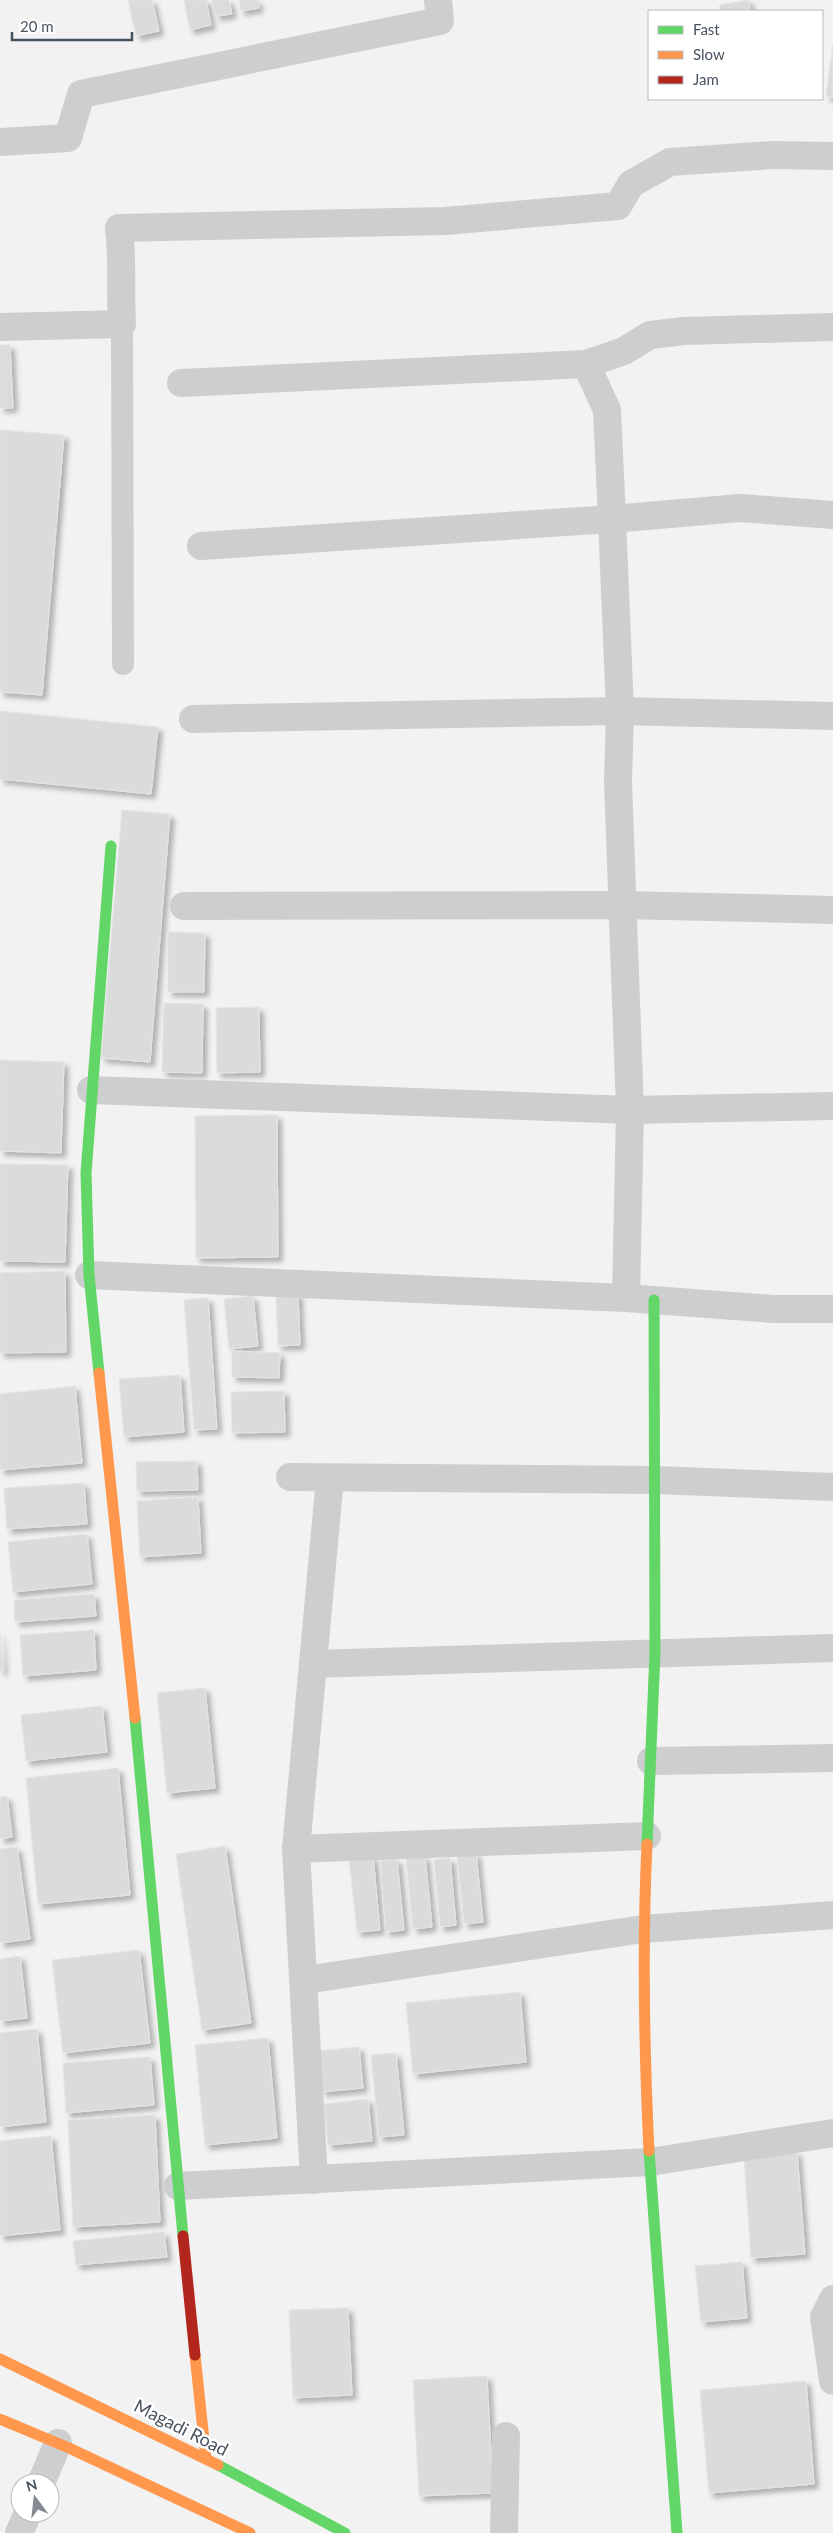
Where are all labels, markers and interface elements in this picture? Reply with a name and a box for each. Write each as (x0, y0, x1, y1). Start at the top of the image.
scale bar (12, 10, 132, 42)
legend (648, 10, 823, 100)
text: 20 m (20, 17, 54, 35)
text: Fast (693, 20, 720, 38)
text: Slow (693, 45, 725, 63)
text: Jam (693, 70, 719, 88)
street label: Magadi Road (131, 2394, 232, 2460)
north arrow (10, 2473, 60, 2523)
text: N (24, 2475, 39, 2495)

